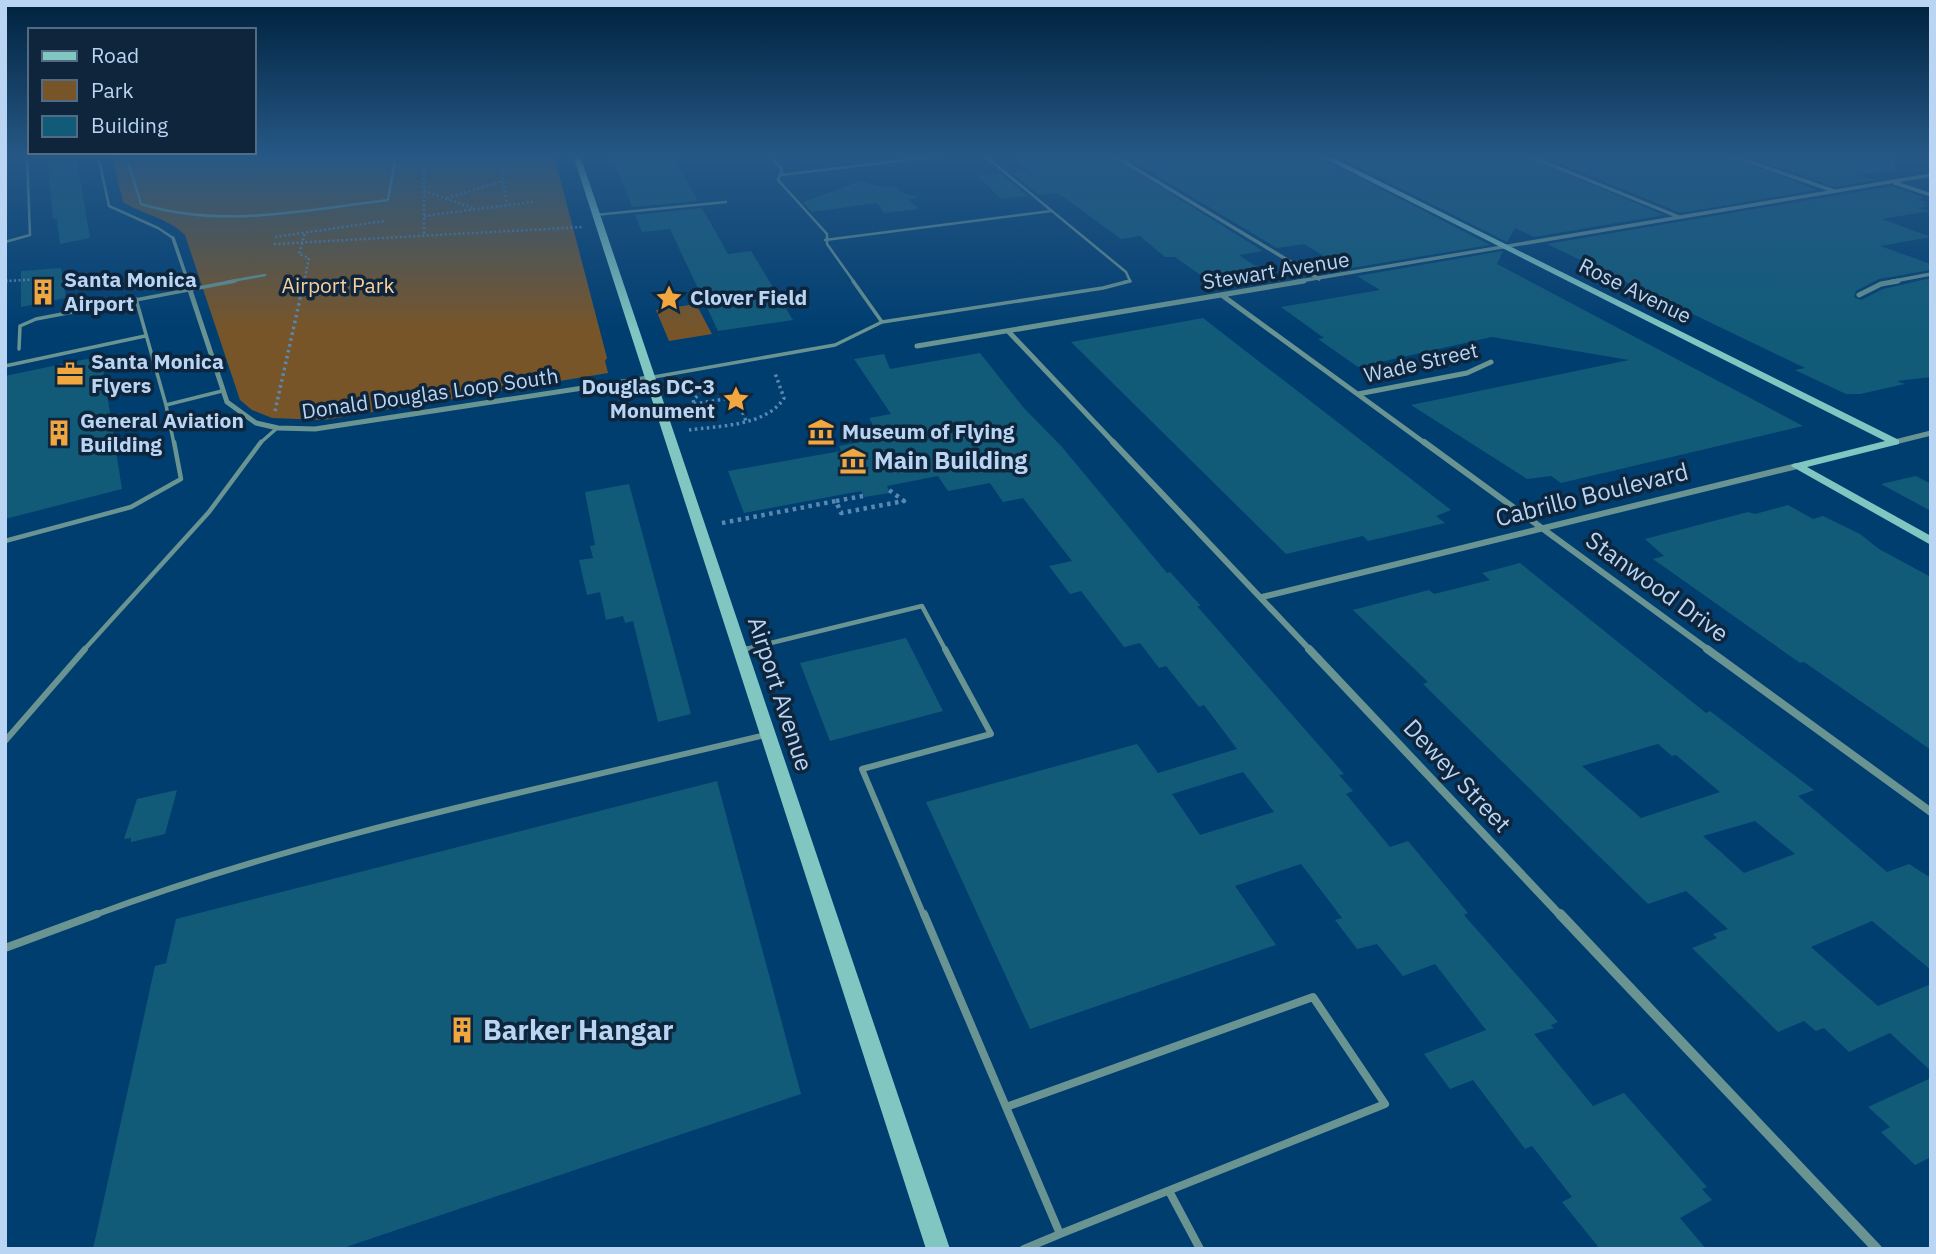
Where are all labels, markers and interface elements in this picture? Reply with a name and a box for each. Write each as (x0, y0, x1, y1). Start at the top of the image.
legend (28, 28, 256, 154)
text: Road (91, 41, 139, 69)
text: Park (91, 76, 134, 104)
text: Building (91, 111, 168, 139)
street label: Stewart Avenue (1200, 245, 1351, 295)
street label: Rose Avenue (1575, 251, 1696, 329)
place label: Santa Monica Airport (64, 265, 197, 317)
park label: Airport Park (282, 271, 394, 299)
building icon: Santa Monica Airport (28, 277, 58, 307)
place icon: Clover Field (654, 283, 684, 313)
place label: Clover Field (690, 283, 807, 311)
street label: Wade Street (1361, 335, 1480, 389)
place label: Santa Monica Flyers (91, 347, 224, 399)
office icon: Santa Monica Flyers (55, 359, 85, 389)
street label: Donald Douglas Loop South (300, 361, 560, 425)
place label: Douglas DC-3 Monument (581, 372, 715, 424)
place icon: Douglas DC-3 Monument (721, 384, 751, 414)
place label: General Aviation Building (80, 406, 244, 458)
museum icon: Museum of Flying (806, 417, 836, 447)
place label: Museum of Flying (842, 417, 1015, 445)
building icon: General Aviation Building (44, 418, 74, 448)
place label: Main Building (874, 444, 1028, 476)
museum icon: Main Building (838, 446, 868, 476)
street label: Cabrillo Boulevard (1492, 455, 1692, 533)
street label: Stanwood Drive (1580, 524, 1735, 649)
street label: Airport Avenue (741, 612, 821, 775)
street label: Dewey Street (1397, 712, 1519, 839)
place label: Barker Hangar (483, 1011, 674, 1048)
building icon: Barker Hangar (447, 1015, 477, 1045)

